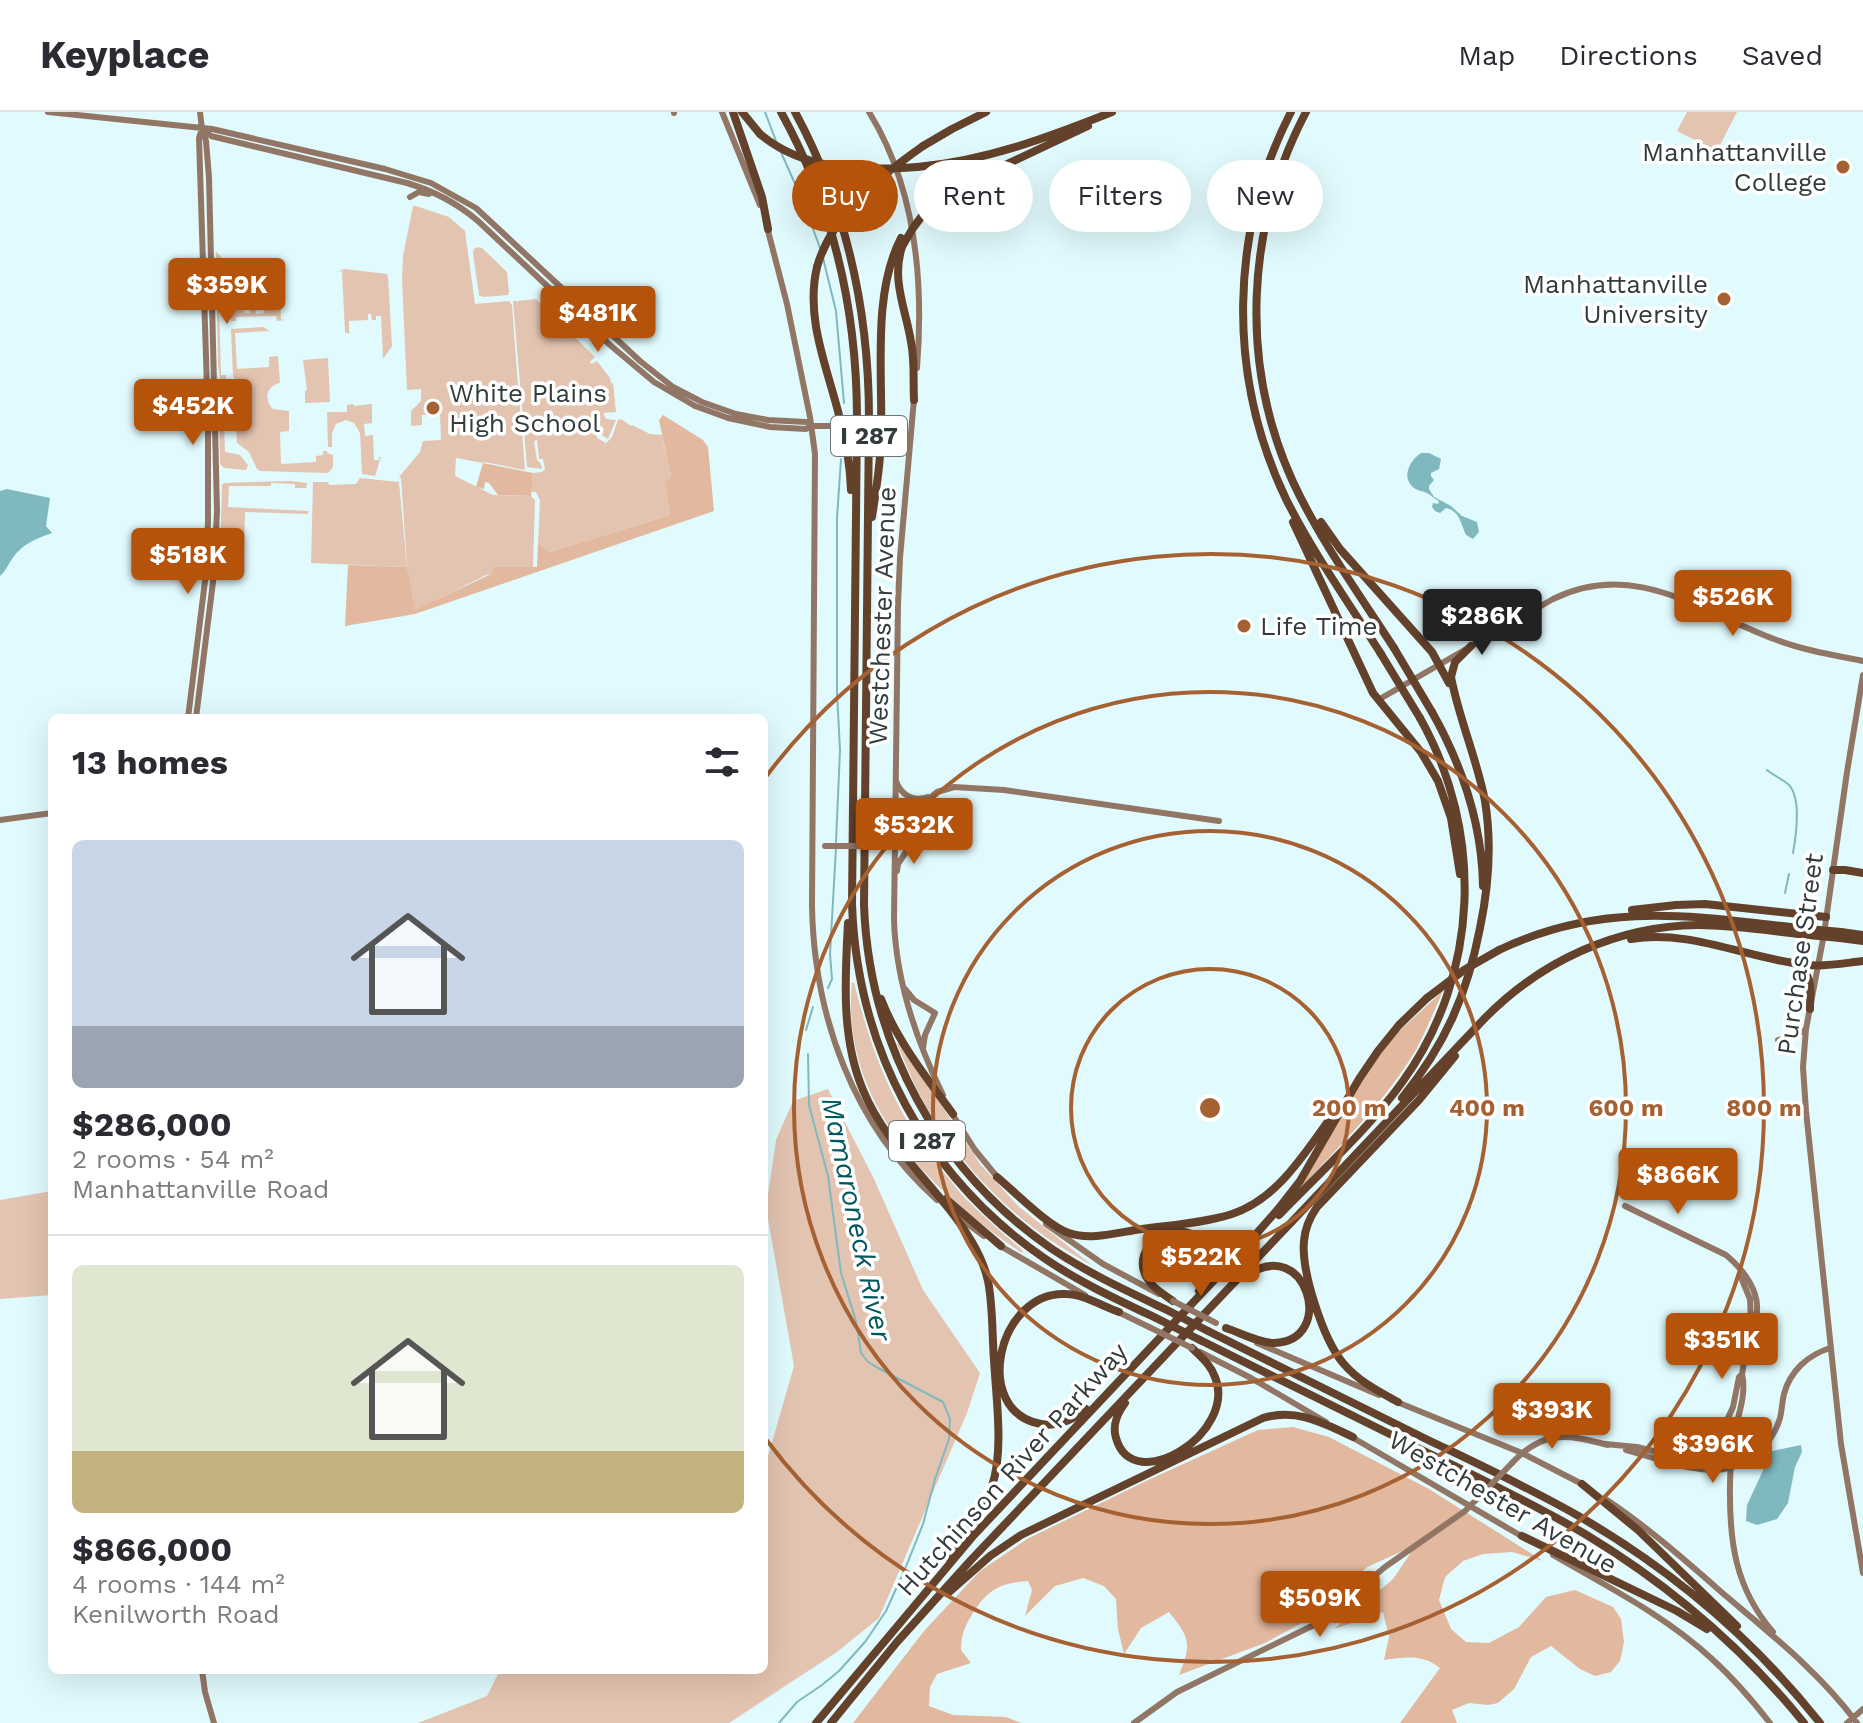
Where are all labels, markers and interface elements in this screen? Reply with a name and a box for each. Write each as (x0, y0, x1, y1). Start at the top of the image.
text: Keyplace (40, 33, 209, 77)
text: Map (1458, 39, 1515, 72)
text: Directions (1559, 39, 1698, 72)
text: Saved (1742, 39, 1823, 72)
place label: Manhattanville College (1642, 137, 1827, 197)
marker: Manhattanville College (1834, 158, 1852, 176)
chip: Buy (792, 160, 898, 232)
chip: Rent (914, 160, 1033, 232)
chip: Filters (1049, 160, 1191, 232)
chip: New (1207, 160, 1323, 232)
pin: $359K (171, 258, 283, 326)
text: $359K (186, 269, 268, 299)
place label: Manhattanville University (1523, 269, 1709, 329)
pin: $481K (542, 286, 654, 354)
marker: Manhattanville University (1715, 290, 1733, 308)
text: $481K (559, 297, 638, 327)
place label: White Plains High School (449, 378, 607, 438)
pin: $452K (137, 379, 249, 447)
text: $452K (152, 390, 234, 420)
marker: White Plains High School (424, 399, 442, 417)
road number: I 287 (831, 416, 907, 456)
street label: Westchester Avenue (862, 486, 902, 746)
pin: $518K (132, 528, 244, 596)
text: $518K (149, 539, 227, 569)
pin: $526K (1677, 570, 1789, 638)
text: $526K (1692, 581, 1774, 611)
pin: $286K (1426, 589, 1538, 657)
text: $286K (1441, 600, 1523, 630)
place label: Life Time (1260, 611, 1377, 641)
marker: Life Time (1235, 617, 1253, 635)
icon: filters (700, 740, 744, 784)
text: 13 homes (72, 742, 228, 782)
pin: $532K (858, 798, 970, 866)
text: $532K (874, 809, 954, 839)
street label: Purchase Street (1771, 851, 1829, 1057)
icon: home (336, 892, 480, 1036)
water label: Mamaroneck River (815, 1094, 899, 1345)
centre of rings (1196, 1094, 1224, 1122)
text: 200 m (1312, 1094, 1386, 1122)
text: 400 m (1449, 1094, 1525, 1122)
text: 600 m (1588, 1094, 1664, 1122)
text: 800 m (1726, 1094, 1802, 1122)
text: $286,000 (72, 1104, 232, 1144)
road number: I 287 (889, 1121, 965, 1161)
text: 2 rooms · 54 m² (72, 1144, 274, 1174)
pin: $866K (1622, 1148, 1734, 1216)
text: $866K (1636, 1159, 1720, 1189)
text: Manhattanville Road (72, 1174, 329, 1204)
pin: $522K (1145, 1230, 1257, 1298)
text: $522K (1161, 1241, 1241, 1271)
pin: $351K (1666, 1313, 1778, 1381)
icon: home (336, 1317, 480, 1461)
text: $351K (1684, 1324, 1760, 1354)
street label: Hutchinson River Parkway (890, 1336, 1134, 1602)
pin: $393K (1496, 1383, 1608, 1451)
text: $393K (1511, 1394, 1593, 1424)
pin: $396K (1657, 1417, 1769, 1485)
street label: Westchester Avenue (1383, 1424, 1623, 1580)
text: $396K (1672, 1428, 1754, 1458)
text: $866,000 (72, 1529, 232, 1569)
text: 4 rooms · 144 m² (72, 1569, 285, 1599)
pin: $509K (1264, 1571, 1376, 1639)
text: $509K (1279, 1582, 1361, 1612)
text: Kenilworth Road (72, 1599, 280, 1629)

